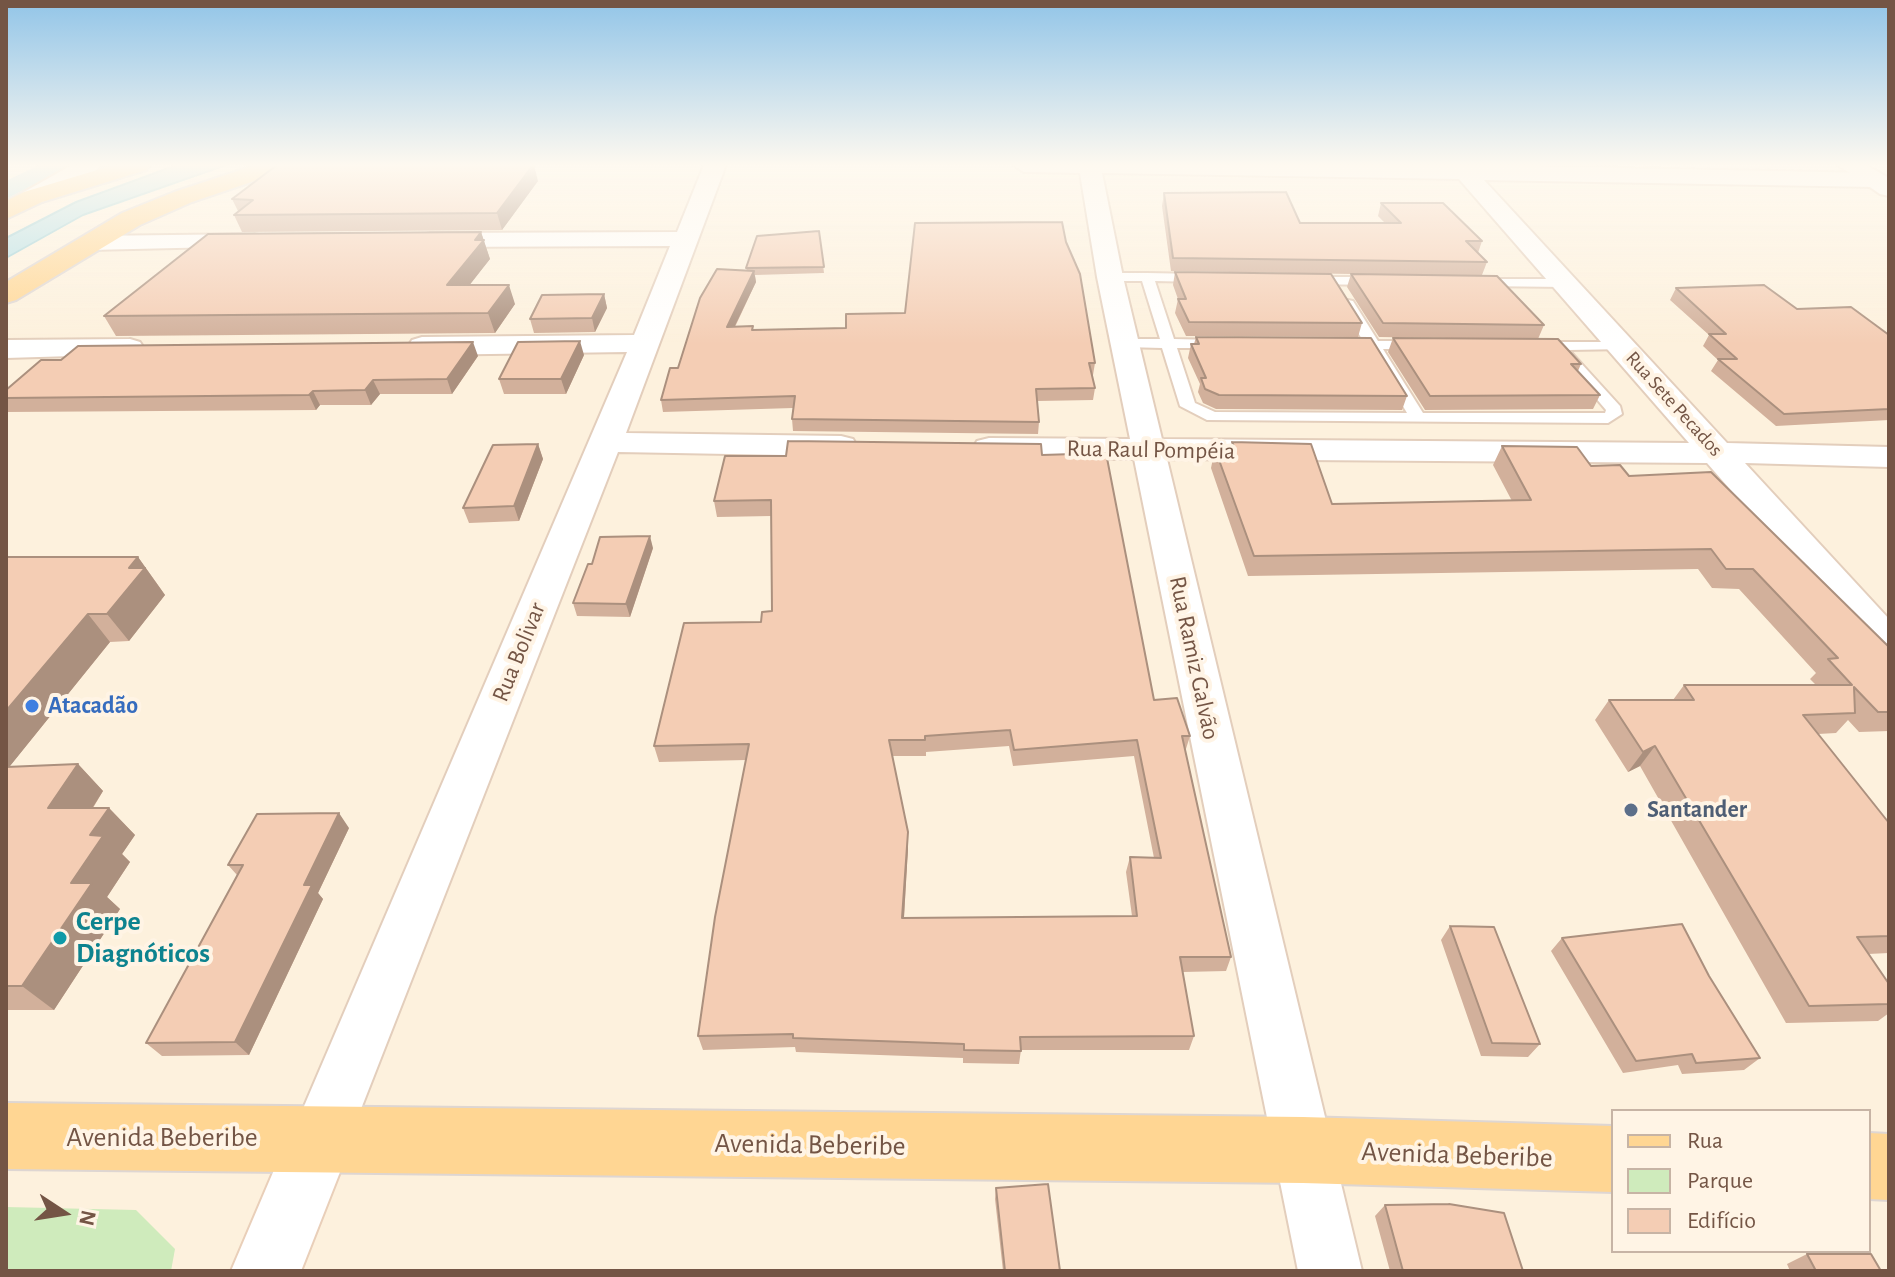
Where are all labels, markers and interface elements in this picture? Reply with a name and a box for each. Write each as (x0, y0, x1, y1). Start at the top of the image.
street label: Rua Sete Pecados (1620, 346, 1728, 462)
street label: Rua Raul Pompéia (1066, 434, 1236, 466)
street label: Rua Ramiz Galvão (1163, 574, 1225, 742)
street label: Rua Bolivar (486, 598, 552, 706)
place label: Atacadão (48, 692, 138, 720)
marker: Atacadão (23, 697, 41, 715)
place label: Santander (1647, 796, 1747, 824)
marker: Santander (1622, 801, 1640, 819)
place label: Cerpe Diagnóticos (76, 905, 210, 971)
marker: Cerpe Diagnóticos (51, 929, 69, 947)
legend (1611, 1109, 1871, 1253)
street label: Avenida Beberibe (66, 1121, 258, 1155)
street label: Avenida Beberibe (714, 1127, 906, 1163)
text: Rua (1687, 1129, 1723, 1153)
street label: Avenida Beberibe (1361, 1135, 1553, 1175)
text: Parque (1687, 1169, 1753, 1193)
north arrow (24, 1173, 104, 1253)
text: N (75, 1208, 100, 1228)
text: Edifício (1687, 1209, 1756, 1233)

